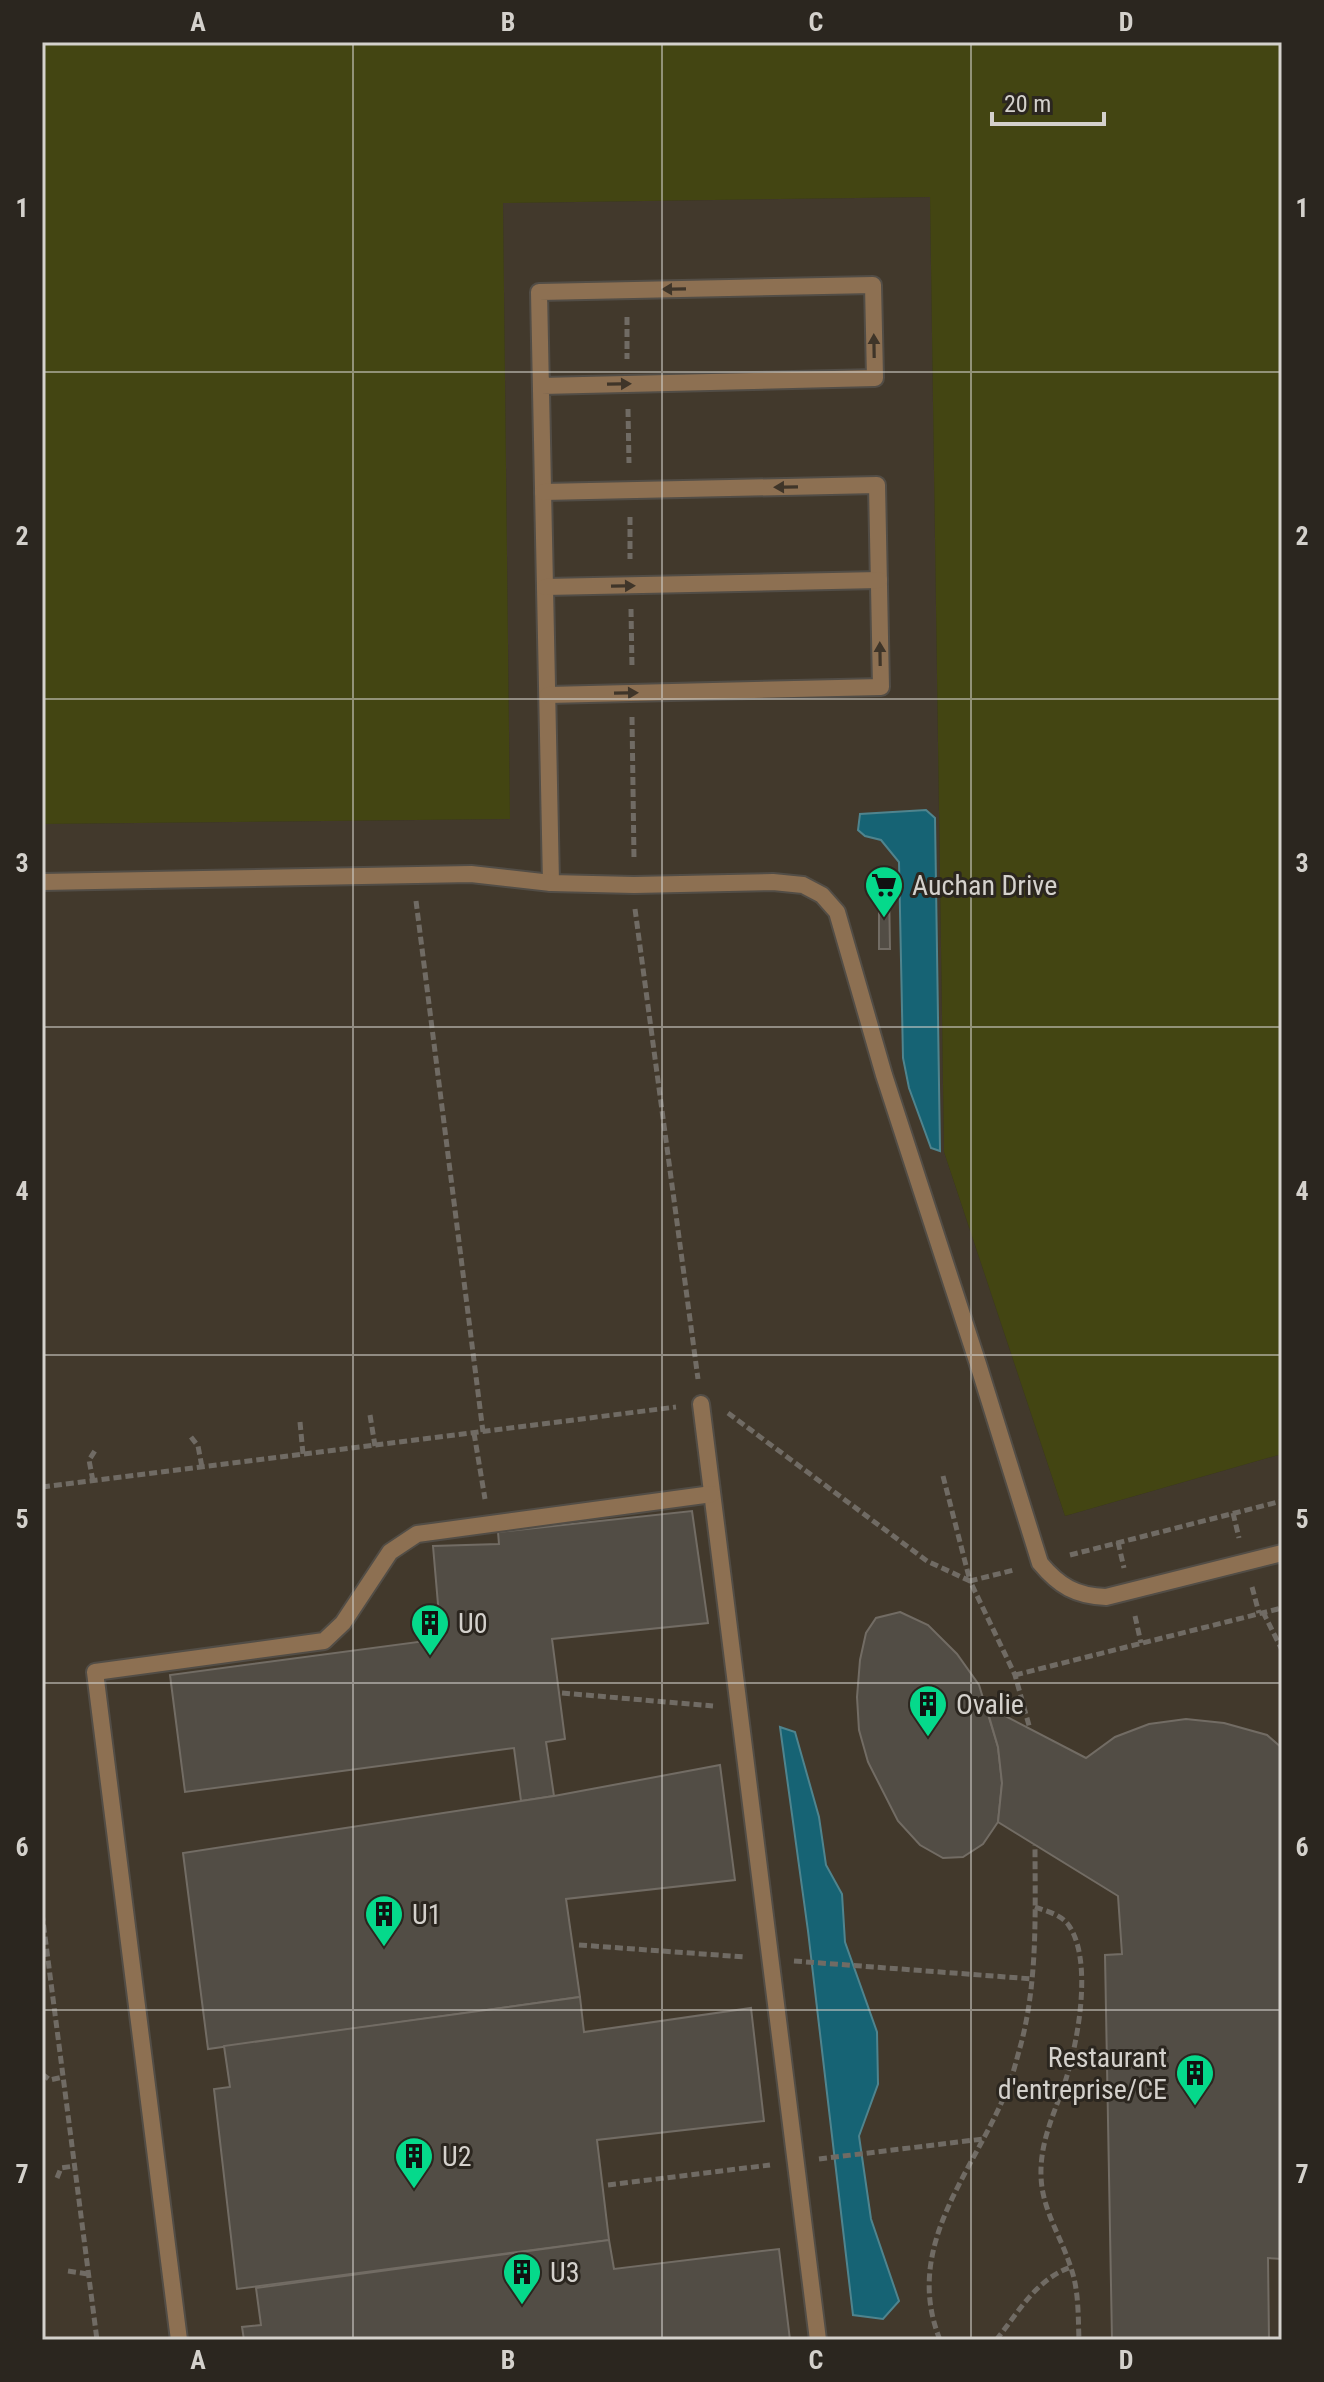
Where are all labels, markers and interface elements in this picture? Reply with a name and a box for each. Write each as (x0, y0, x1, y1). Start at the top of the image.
text: A (190, 7, 206, 37)
text: B (501, 7, 515, 37)
text: C (809, 7, 824, 37)
text: D (1119, 7, 1133, 37)
scale bar (992, 76, 1104, 126)
text: 20 m (1004, 90, 1051, 118)
text: 1 (15, 193, 29, 223)
text: 1 (1295, 193, 1309, 223)
one-way arrow (661, 283, 686, 295)
one-way arrow (868, 333, 880, 358)
one-way arrow (607, 377, 632, 390)
one-way arrow (773, 480, 798, 493)
text: 2 (15, 521, 29, 551)
text: 2 (1295, 521, 1309, 551)
one-way arrow (611, 579, 636, 592)
one-way arrow (874, 641, 886, 666)
one-way arrow (614, 687, 639, 699)
text: 3 (15, 848, 29, 878)
text: 3 (1295, 848, 1309, 878)
supermarket icon: Auchan Drive (863, 864, 905, 919)
place label: Auchan Drive (912, 869, 1057, 902)
text: 4 (15, 1176, 29, 1206)
text: 4 (1295, 1176, 1309, 1206)
text: 5 (15, 1504, 29, 1534)
text: 5 (1295, 1504, 1309, 1534)
building icon: U0 (409, 1602, 451, 1657)
place label: U0 (458, 1607, 488, 1640)
building icon: Ovalie (907, 1683, 949, 1738)
place label: Ovalie (956, 1688, 1024, 1721)
text: 6 (15, 1832, 29, 1862)
text: 6 (1295, 1832, 1309, 1862)
building icon: U1 (363, 1893, 405, 1948)
place label: U1 (412, 1898, 442, 1931)
place label: Restaurant d'entreprise/CE (998, 2041, 1167, 2106)
building icon: Restaurant d'entreprise/CE (1174, 2052, 1216, 2107)
building icon: U2 (393, 2135, 435, 2190)
place label: U2 (442, 2140, 472, 2173)
text: 7 (15, 2159, 29, 2189)
text: 7 (1295, 2159, 1309, 2189)
building icon: U3 (501, 2251, 543, 2306)
place label: U3 (550, 2256, 580, 2289)
text: A (190, 2345, 206, 2375)
text: B (501, 2345, 515, 2375)
text: C (809, 2345, 824, 2375)
text: D (1119, 2345, 1133, 2375)

